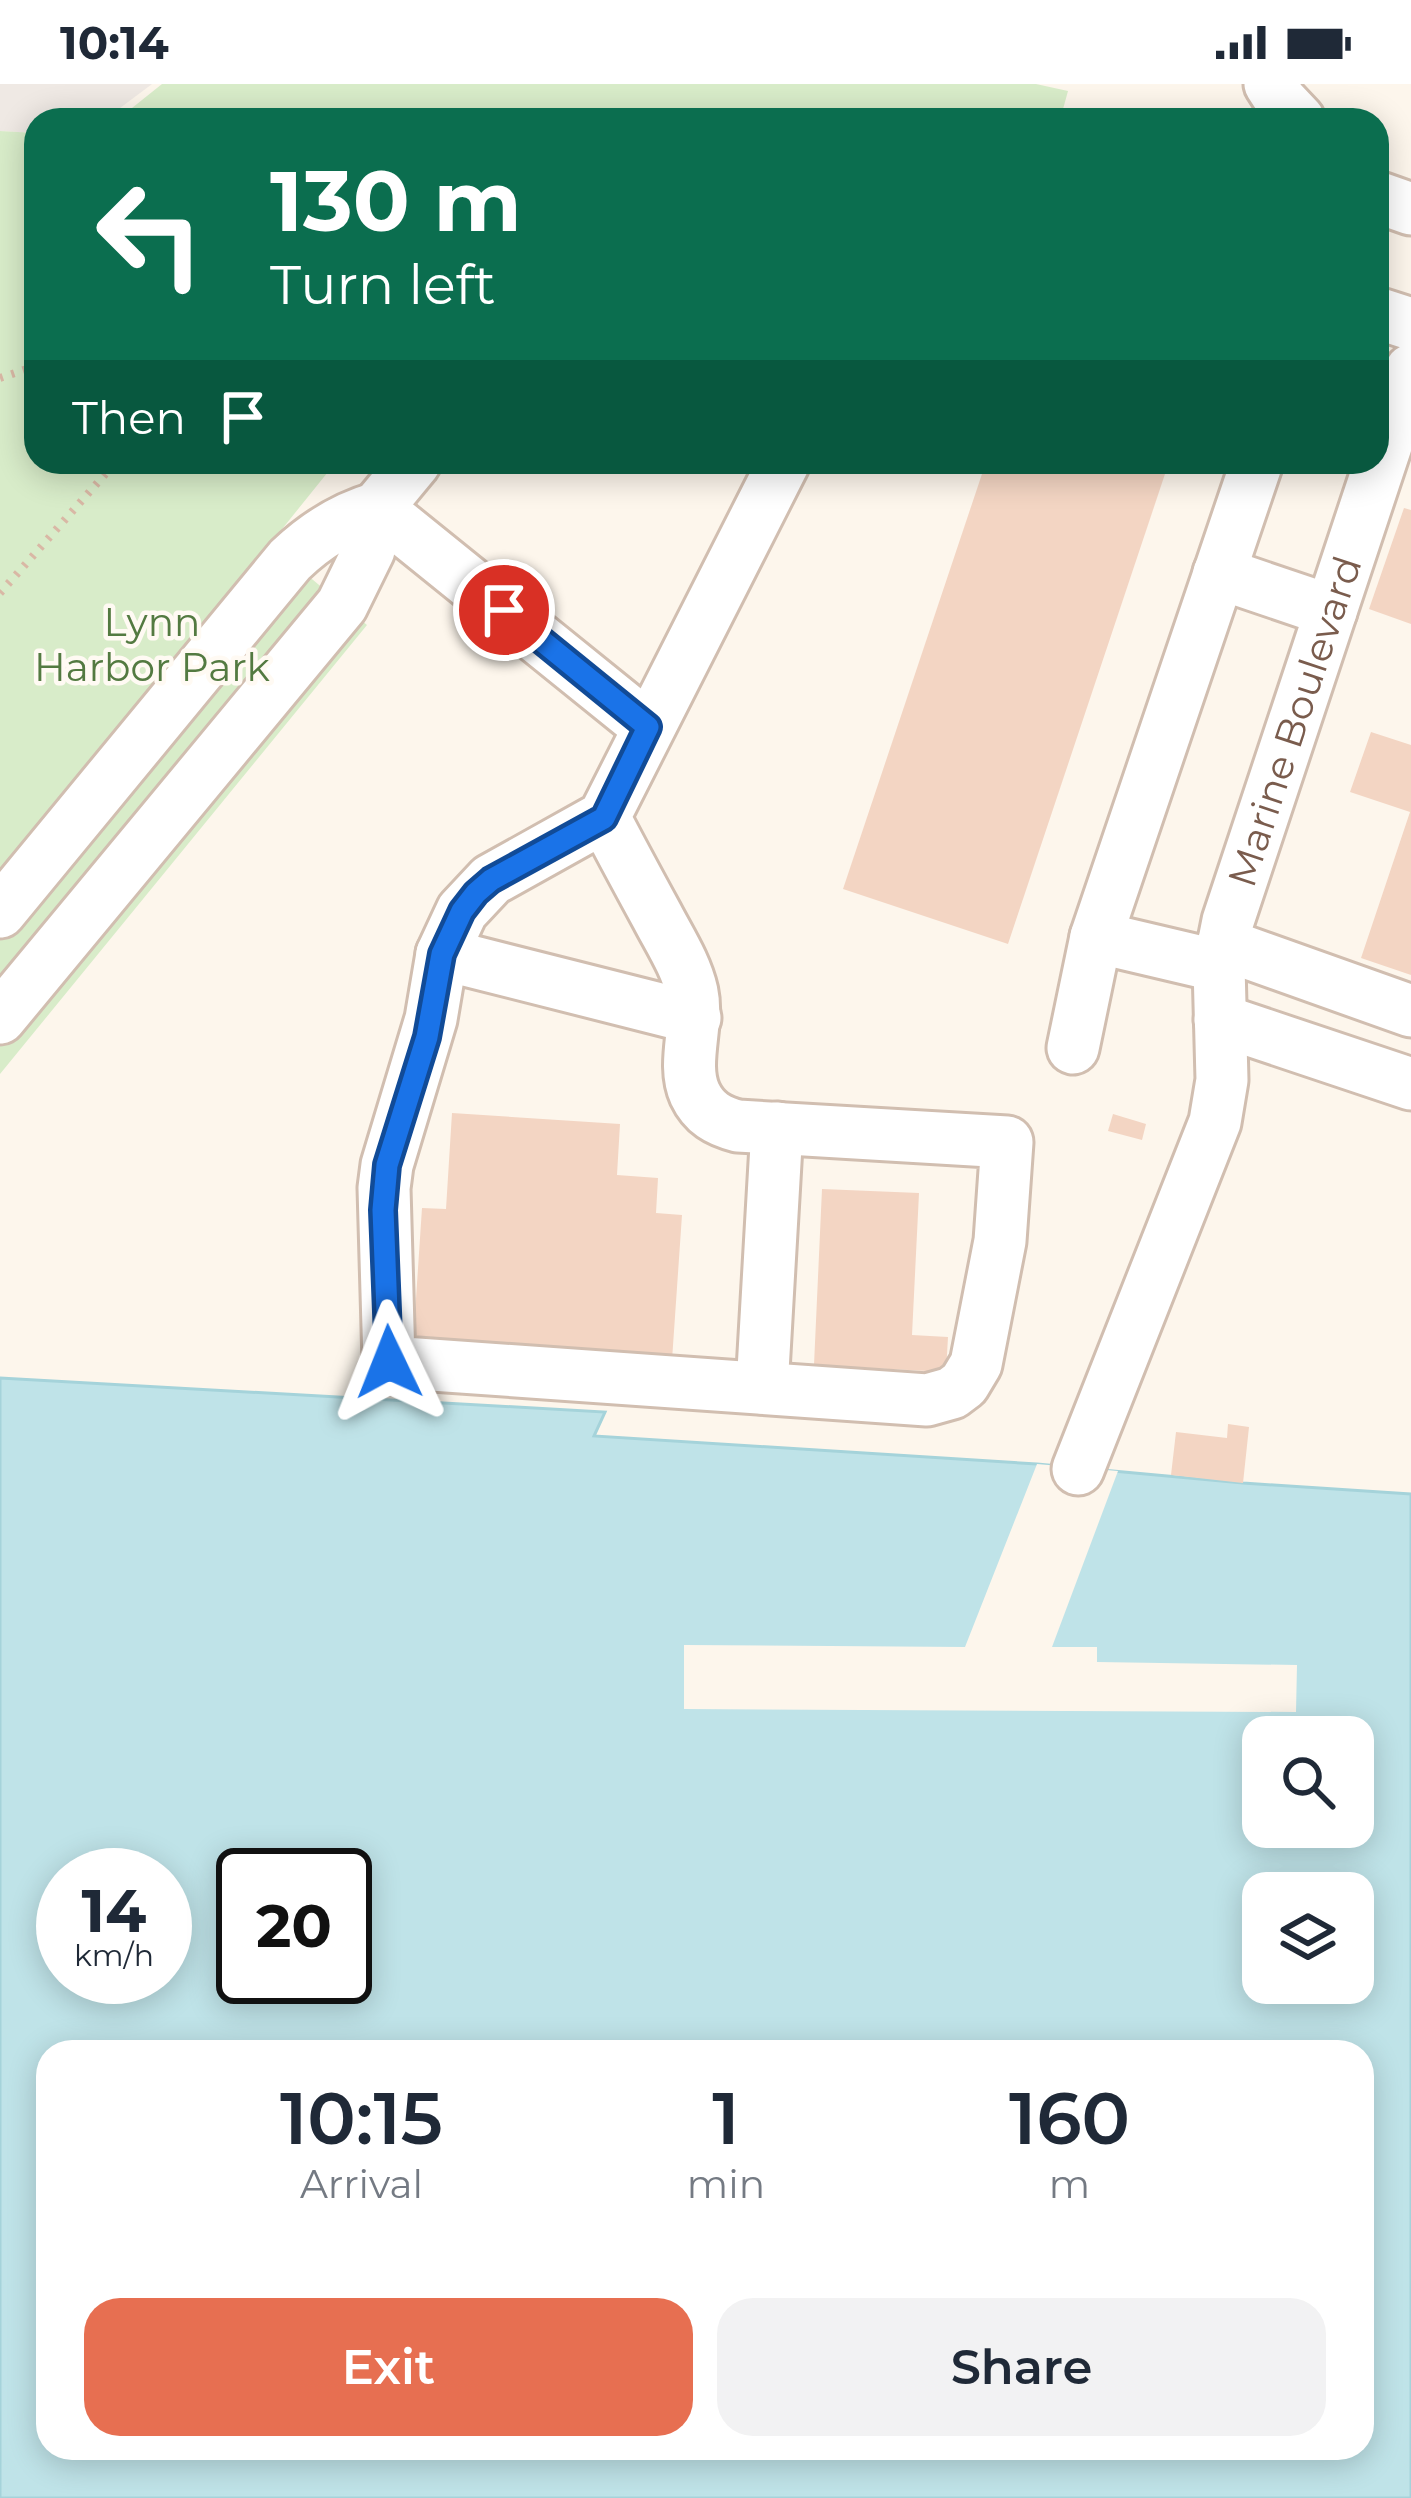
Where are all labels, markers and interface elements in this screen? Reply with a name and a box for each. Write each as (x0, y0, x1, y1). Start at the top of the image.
text: 10:14 (60, 15, 169, 70)
text: 130 m (270, 150, 522, 252)
icon: left (72, 156, 228, 312)
text: Turn left (270, 252, 496, 318)
icon: arrive (210, 384, 276, 450)
text: Then (72, 390, 186, 445)
street label: Marine Boulevard (1217, 550, 1371, 893)
pin (453, 559, 555, 661)
icon: arrive (471, 577, 537, 643)
park label: Lynn Harbor Park (34, 598, 271, 691)
position arrow (326, 1299, 452, 1425)
map controls (1242, 1716, 1374, 2004)
button: search (1242, 1716, 1374, 1848)
speed limit sign: 20 (216, 1848, 372, 2004)
button: layers (1242, 1872, 1374, 2004)
text: 14 (82, 1874, 146, 1947)
text: km/h (74, 1937, 154, 1974)
text: 10:15 (280, 2074, 443, 2162)
text: 1 (712, 2074, 740, 2162)
text: 160 (1009, 2074, 1130, 2162)
text: Arrival (300, 2160, 423, 2208)
text: min (687, 2160, 765, 2208)
text: m (1049, 2160, 1090, 2208)
button: Exit (84, 2298, 693, 2436)
button: Share (717, 2298, 1326, 2436)

